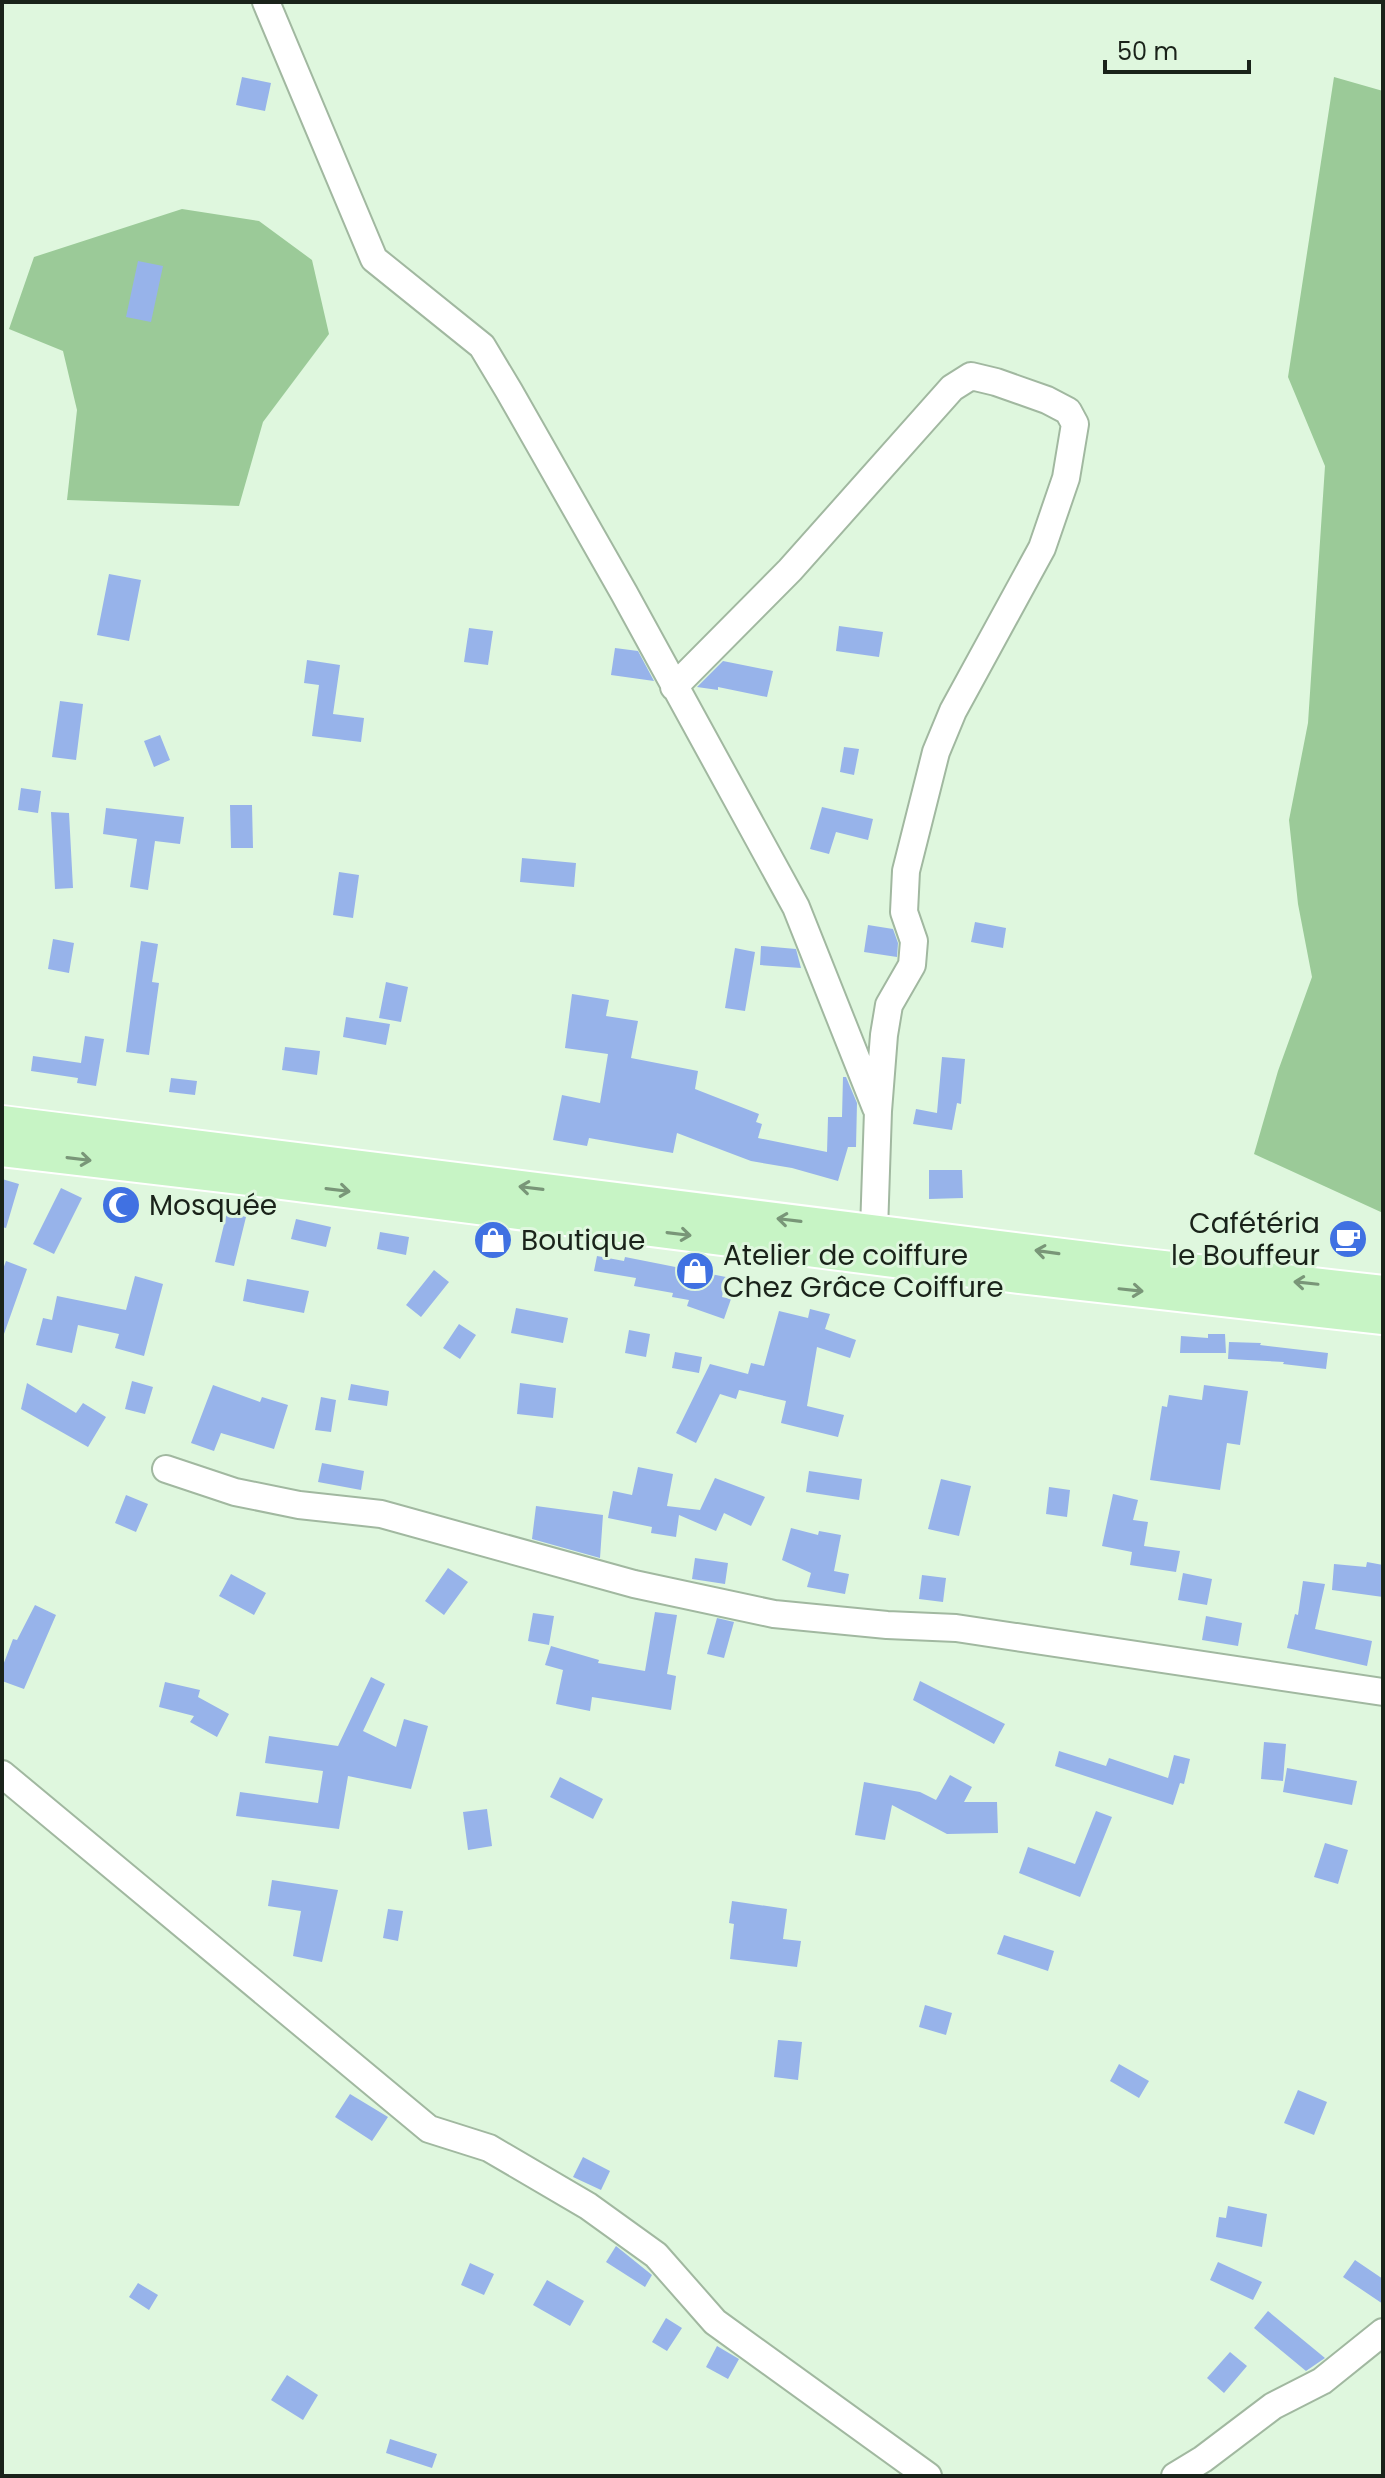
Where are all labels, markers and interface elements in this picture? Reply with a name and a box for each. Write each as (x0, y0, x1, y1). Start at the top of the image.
scale bar (1105, 24, 1249, 74)
text: 50 m (1117, 35, 1178, 68)
one-way arrow (66, 1152, 92, 1167)
one-way arrow (519, 1180, 545, 1195)
one-way arrow (324, 1183, 350, 1198)
mosque icon: Mosquée (100, 1184, 142, 1226)
place label: Mosquée (149, 1186, 277, 1225)
place label: Cafétéria le Bouffeur (1171, 1204, 1320, 1275)
one-way arrow (777, 1212, 803, 1227)
cafe icon: Cafétéria le Bouffeur (1327, 1218, 1369, 1260)
shop icon: Boutique (472, 1219, 514, 1261)
place label: Boutique (521, 1221, 645, 1260)
one-way arrow (665, 1227, 692, 1242)
place label: Atelier de coiffure Chez Grâce Coiffure (723, 1236, 1004, 1307)
one-way arrow (1035, 1244, 1061, 1259)
shop icon: Atelier de coiffure Chez Grâce Coiffure (674, 1250, 716, 1292)
one-way arrow (1293, 1275, 1319, 1290)
one-way arrow (1117, 1282, 1144, 1297)

